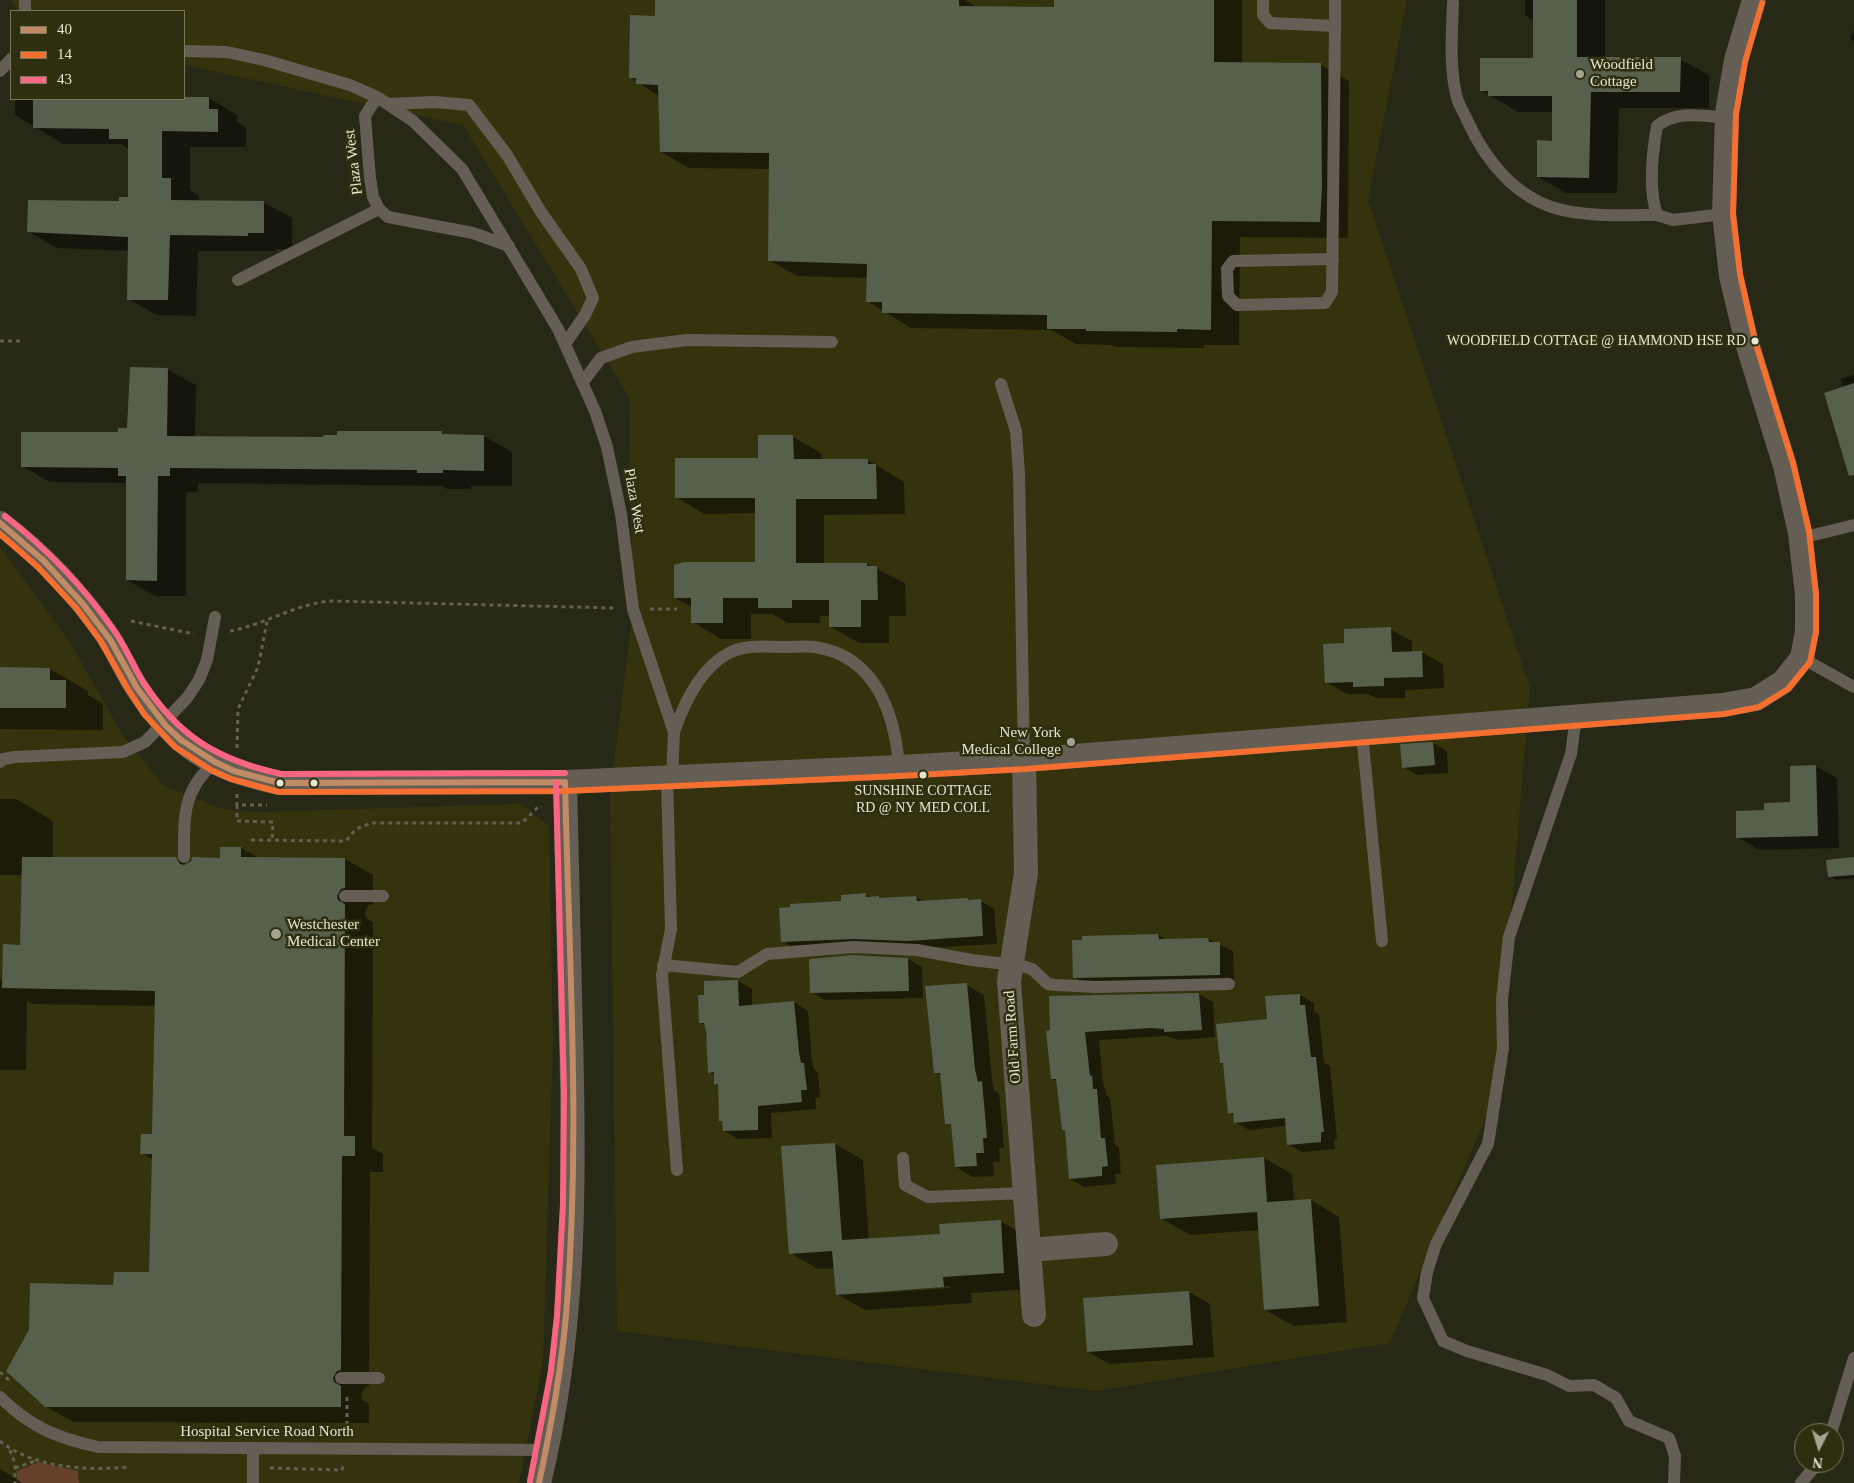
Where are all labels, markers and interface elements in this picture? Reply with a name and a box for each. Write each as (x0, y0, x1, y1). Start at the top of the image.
legend (10, 10, 185, 100)
text: 40 (57, 21, 72, 37)
text: 14 (57, 46, 72, 62)
place label: Woodfield Cottage (1590, 56, 1653, 91)
marker: Woodfield Cottage (1574, 68, 1586, 80)
text: 43 (57, 71, 72, 87)
street label: Plaza West (341, 128, 367, 196)
place label: WOODFIELD COTTAGE @ HAMMOND HSE RD (1447, 333, 1746, 349)
marker: WOODFIELD COTTAGE @ HAMMOND HSE RD (1750, 336, 1760, 346)
street label: Plaza West (619, 467, 649, 535)
place label: New York Medical College (961, 724, 1061, 759)
marker: New York Medical College (1065, 736, 1077, 748)
marker: SUNSHINE COTTAGE RD @ NY MED COLL (918, 770, 928, 780)
unlabelled marker (275, 778, 285, 788)
unlabelled marker (309, 778, 319, 788)
place label: SUNSHINE COTTAGE RD @ NY MED COLL (855, 783, 991, 816)
place label: Westchester Medical Center (287, 916, 380, 951)
marker: Westchester Medical Center (269, 927, 283, 941)
street label: Old Farm Road (1001, 990, 1025, 1084)
street label: Hospital Service Road North (180, 1423, 354, 1441)
north arrow (1794, 1423, 1844, 1473)
text: N (1812, 1455, 1823, 1470)

